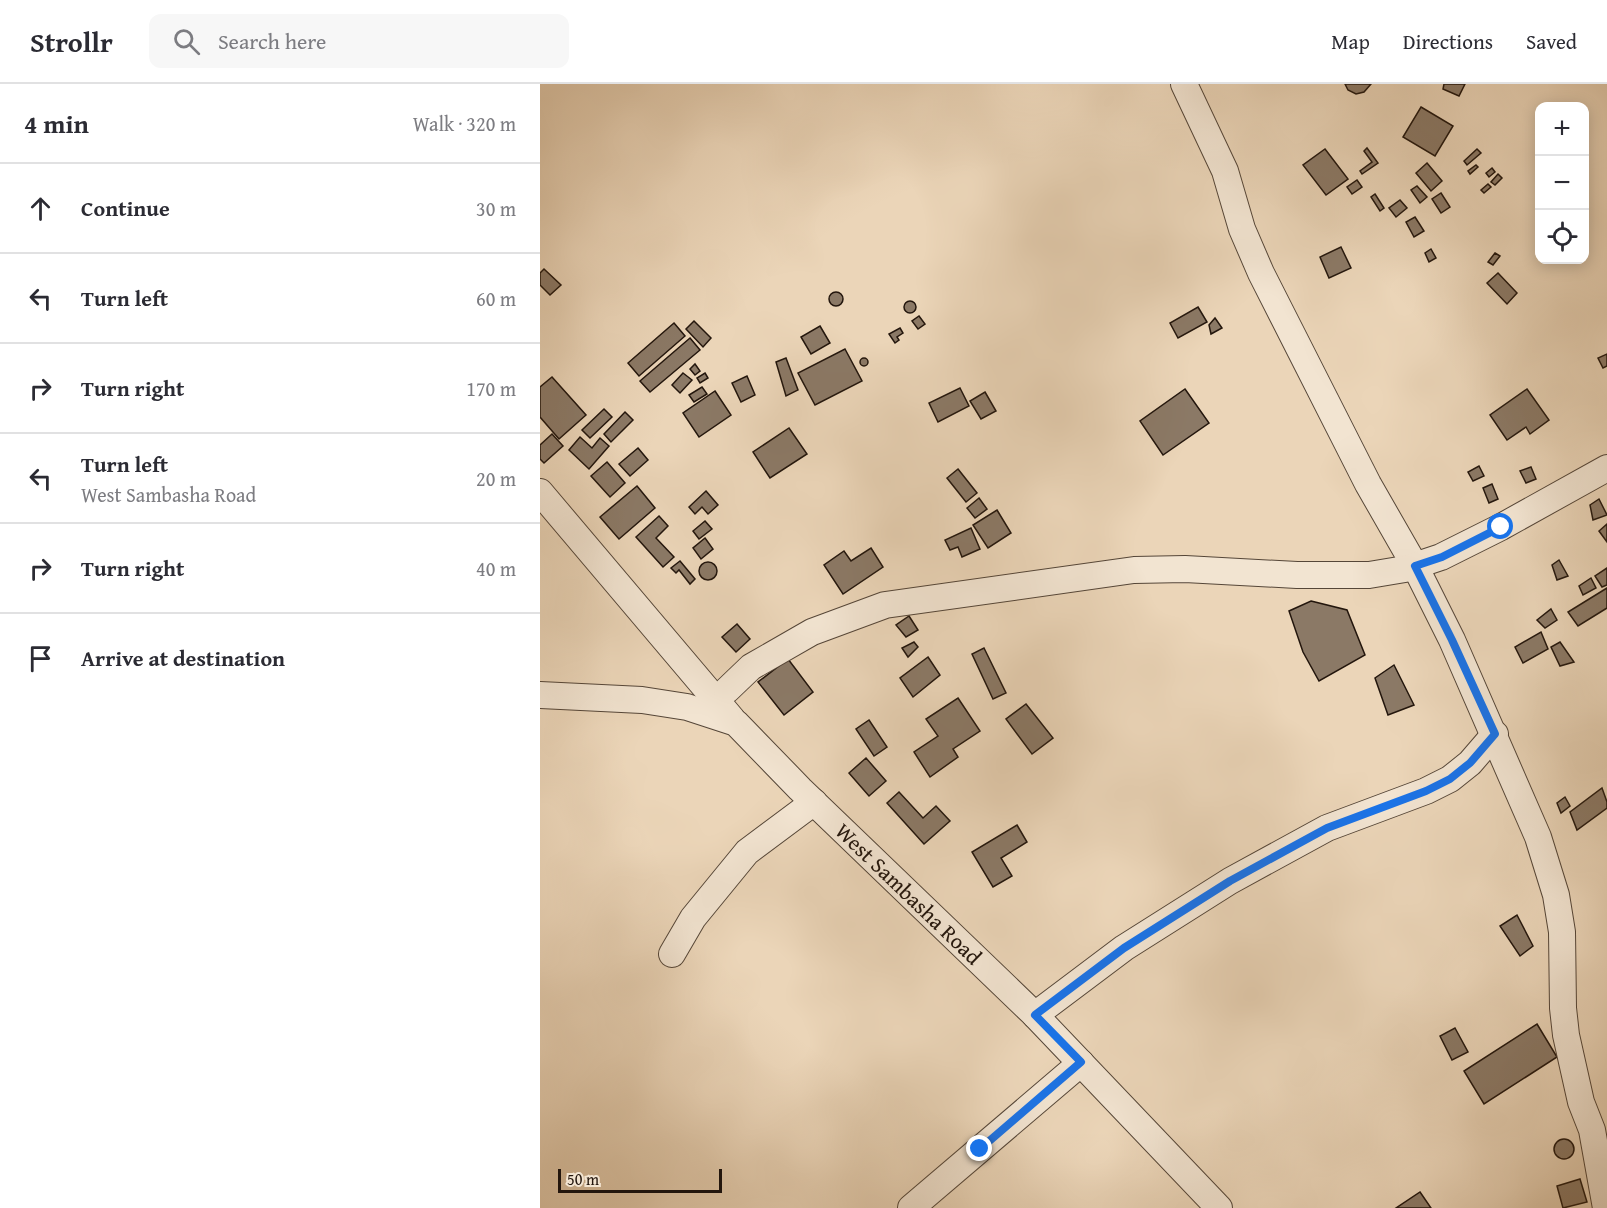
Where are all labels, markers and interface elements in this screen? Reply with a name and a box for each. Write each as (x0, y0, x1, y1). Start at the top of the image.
search box (149, 14, 569, 68)
text: Strollr (30, 21, 113, 62)
icon: search (170, 25, 203, 58)
text: Search here (218, 25, 326, 57)
text: Map (1331, 26, 1370, 57)
text: Directions (1403, 26, 1493, 57)
text: Saved (1526, 26, 1577, 57)
map controls (1535, 102, 1589, 264)
button: + (1535, 102, 1589, 156)
text: 4 min (24, 104, 89, 143)
text: Walk · 320 m (413, 109, 516, 138)
button: − (1535, 156, 1589, 210)
icon: ahead (24, 192, 57, 225)
text: Continue (81, 192, 170, 224)
text: 30 m (476, 194, 516, 223)
button: locate (1535, 210, 1589, 264)
icon: left (24, 282, 57, 315)
text: Turn left (81, 282, 168, 314)
text: 60 m (476, 284, 516, 313)
icon: right (24, 372, 57, 405)
text: Turn right (81, 372, 184, 404)
text: 170 m (466, 374, 516, 403)
text: Turn left (81, 448, 168, 480)
icon: left (24, 462, 57, 495)
text: 20 m (476, 464, 516, 493)
text: West Sambasha Road (81, 480, 256, 509)
route start (1487, 513, 1513, 539)
icon: right (24, 552, 57, 585)
text: Turn right (81, 552, 184, 584)
text: 40 m (476, 554, 516, 583)
icon: arrive (24, 642, 57, 675)
text: Arrive at destination (81, 642, 285, 674)
street label: West Sambasha Road (828, 815, 990, 972)
route end (966, 1135, 992, 1161)
scale bar (558, 1166, 722, 1194)
text: 50 m (567, 1167, 599, 1191)

